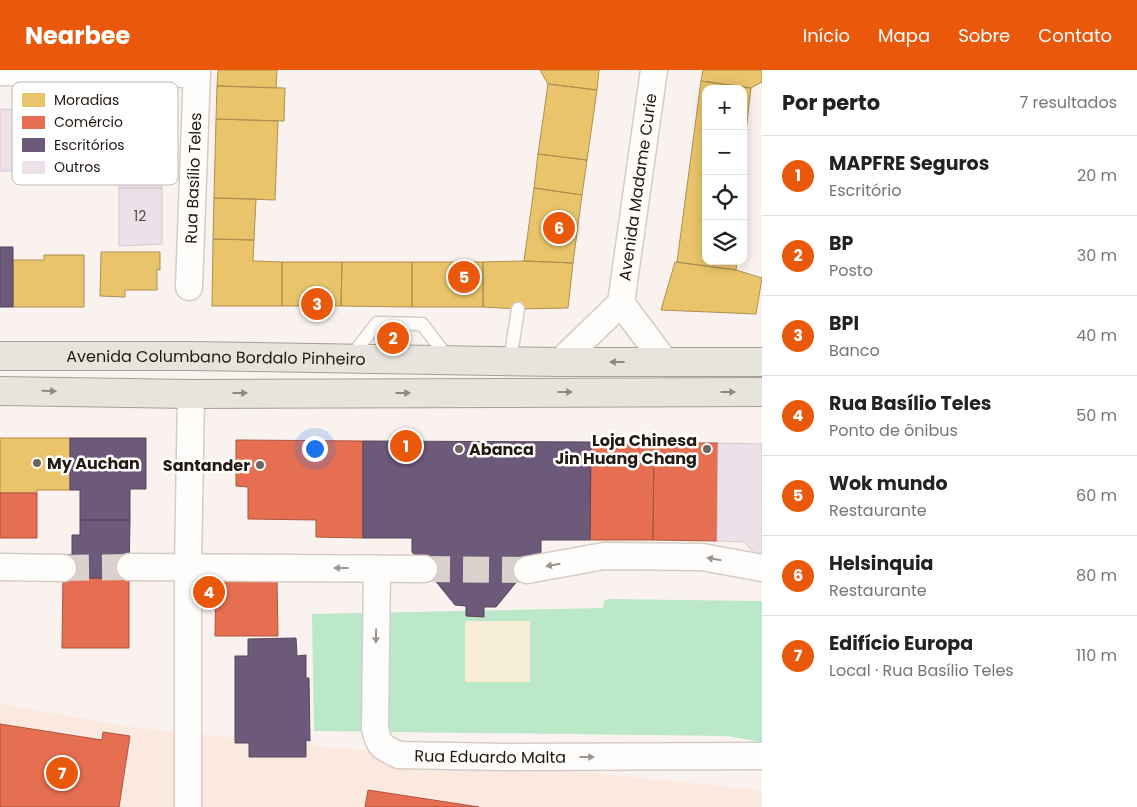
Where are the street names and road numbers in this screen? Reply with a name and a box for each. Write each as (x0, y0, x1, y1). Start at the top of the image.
street label: Avenida Madame Curie (613, 92, 663, 282)
street label: Rua Basílio Teles (180, 112, 207, 244)
street label: Avenida Columbano Bordalo Pinheiro (66, 345, 366, 371)
street label: Rua Eduardo Malta (414, 744, 566, 769)

